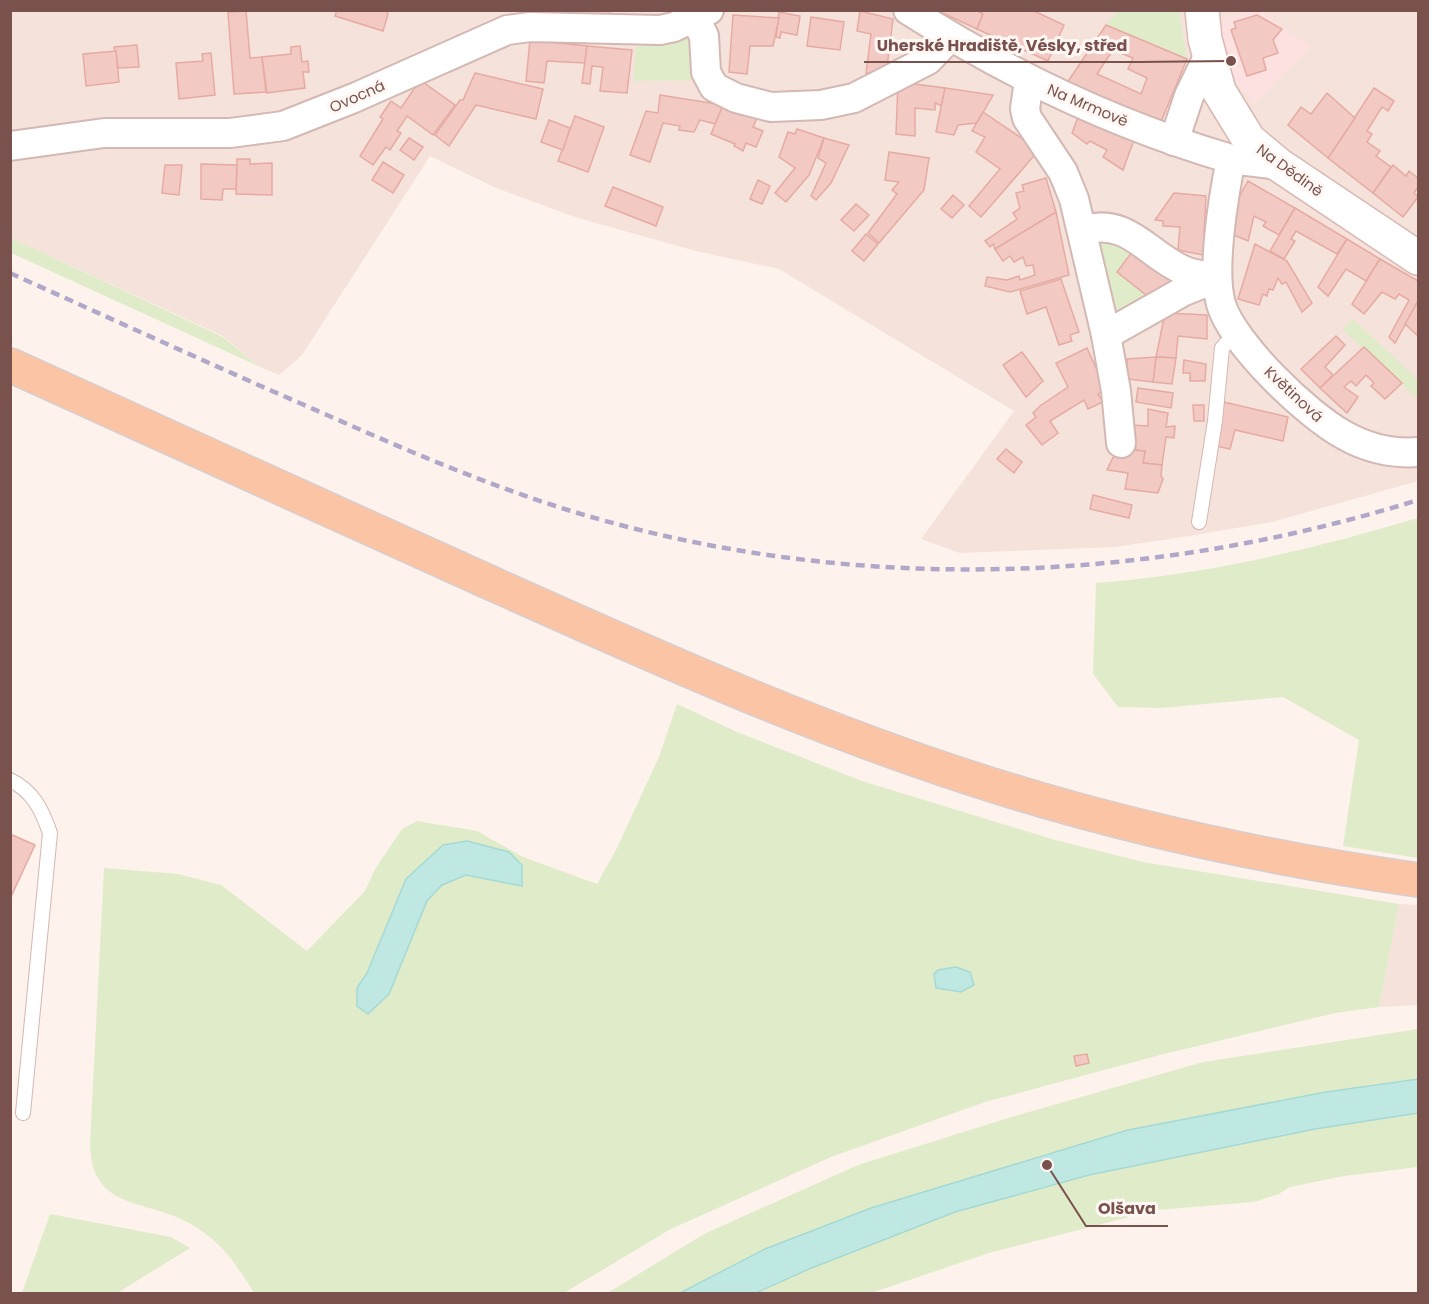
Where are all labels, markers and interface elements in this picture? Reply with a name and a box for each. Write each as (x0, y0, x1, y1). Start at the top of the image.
callout: Uherské Hradiště, Vésky, střed (864, 28, 1139, 62)
text: Uherské Hradiště, Vésky, střed (877, 34, 1127, 57)
street label: Ovocná (326, 74, 388, 118)
street label: Na Mrmově (1044, 79, 1132, 131)
street label: Na Dědině (1253, 139, 1327, 201)
street label: Květinová (1260, 361, 1328, 427)
callout: Olšava (1086, 1192, 1168, 1226)
text: Olšava (1098, 1197, 1156, 1220)

